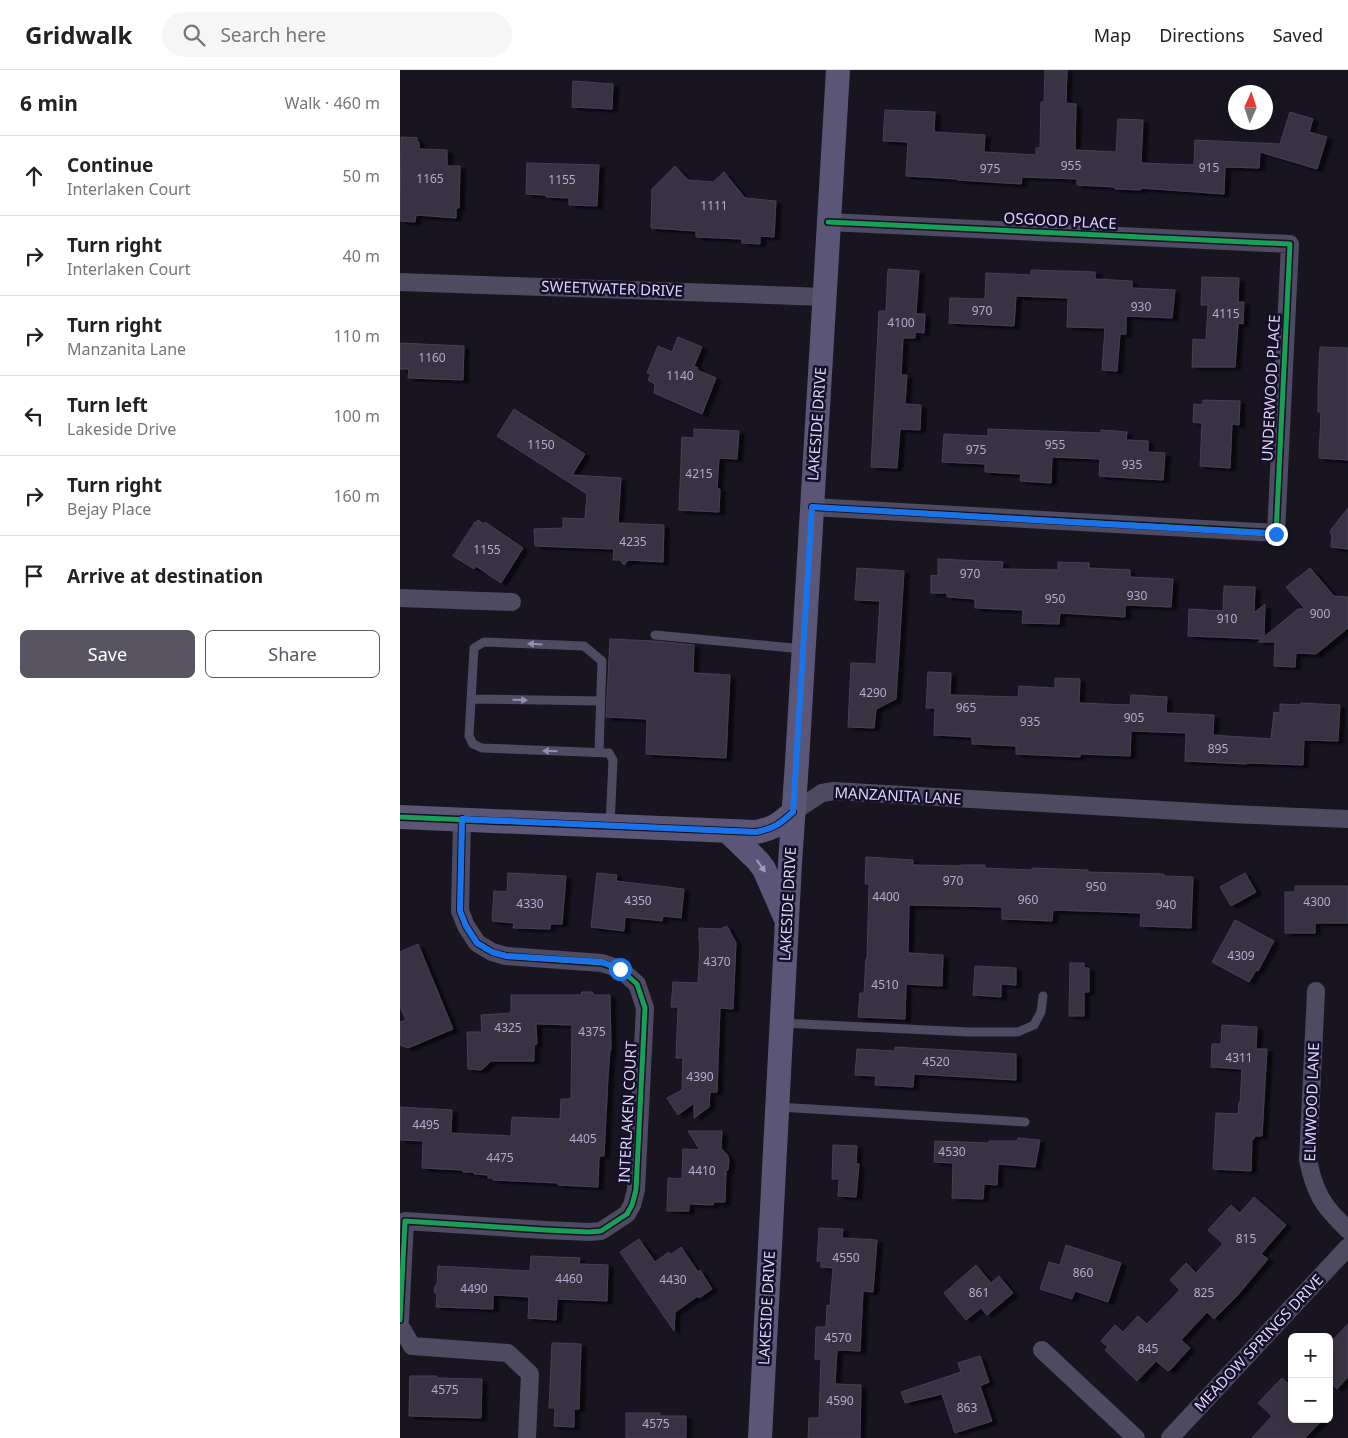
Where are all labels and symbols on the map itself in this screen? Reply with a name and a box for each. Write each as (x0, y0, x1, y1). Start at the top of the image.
north arrow (1228, 85, 1273, 130)
house number: 955 (1061, 157, 1081, 174)
house number: 915 (1199, 159, 1219, 176)
house number: 975 (980, 160, 1000, 177)
house number: 1165 (416, 170, 444, 187)
house number: 1155 (548, 171, 576, 188)
house number: 1111 (700, 197, 728, 214)
street label: OSGOOD PLACE (1003, 207, 1117, 233)
street label: SWEETWATER DRIVE (541, 276, 683, 300)
house number: 930 (1131, 298, 1151, 315)
house number: 970 (972, 302, 992, 319)
house number: 4115 (1212, 305, 1240, 322)
house number: 4100 (887, 314, 915, 331)
street label: UNDERWOOD PLACE (1256, 314, 1284, 462)
house number: 1160 (418, 349, 446, 366)
street label: LAKESIDE DRIVE (802, 366, 830, 482)
house number: 1140 (666, 367, 694, 384)
house number: 1150 (527, 436, 555, 453)
house number: 955 (1045, 436, 1065, 453)
house number: 975 (966, 441, 986, 458)
house number: 935 (1122, 456, 1142, 473)
house number: 4215 (685, 465, 713, 482)
route end (1265, 523, 1288, 546)
house number: 4235 (619, 533, 647, 550)
house number: 1155 (473, 541, 501, 558)
house number: 970 (960, 565, 980, 582)
house number: 930 (1127, 587, 1147, 604)
house number: 950 (1045, 590, 1065, 607)
house number: 900 (1310, 605, 1330, 622)
house number: 910 (1217, 610, 1237, 627)
one-way arrow (527, 640, 543, 648)
house number: 4290 (859, 684, 887, 701)
one-way arrow (512, 696, 528, 704)
house number: 965 (956, 699, 976, 716)
house number: 905 (1124, 709, 1144, 726)
house number: 935 (1020, 713, 1040, 730)
house number: 895 (1208, 740, 1228, 757)
one-way arrow (542, 746, 558, 754)
street label: MANZANITA LANE (834, 782, 962, 808)
street label: LAKESIDE DRIVE (774, 846, 800, 962)
one-way arrow (756, 859, 766, 873)
house number: 970 (943, 872, 963, 889)
house number: 950 (1086, 878, 1106, 895)
house number: 4400 (872, 888, 900, 905)
house number: 960 (1018, 891, 1038, 908)
house number: 4350 (624, 892, 652, 909)
house number: 4300 (1303, 893, 1331, 910)
house number: 4330 (516, 895, 544, 912)
house number: 940 (1156, 896, 1176, 913)
house number: 4309 (1227, 947, 1255, 964)
house number: 4370 (703, 953, 731, 970)
route start (609, 958, 632, 981)
house number: 4510 (871, 976, 899, 993)
house number: 4325 (494, 1019, 522, 1036)
house number: 4375 (578, 1023, 606, 1040)
street label: INTERLAKEN COURT (613, 1040, 641, 1184)
street label: ELMWOOD LANE (1299, 1042, 1323, 1162)
house number: 4311 (1225, 1049, 1253, 1066)
house number: 4520 (922, 1053, 950, 1070)
house number: 4390 (686, 1068, 714, 1085)
house number: 4495 (412, 1116, 440, 1133)
house number: 4405 (569, 1130, 597, 1147)
house number: 4530 (938, 1143, 966, 1160)
house number: 4475 (486, 1149, 514, 1166)
house number: 4410 (688, 1162, 716, 1179)
house number: 815 (1236, 1230, 1256, 1247)
house number: 4550 (832, 1249, 860, 1266)
street label: LAKESIDE DRIVE (753, 1250, 779, 1366)
house number: 860 (1073, 1264, 1093, 1281)
street label: MEADOW SPRINGS DRIVE (1189, 1269, 1327, 1415)
house number: 4460 (555, 1270, 583, 1287)
house number: 4430 (659, 1271, 687, 1288)
house number: 4490 (460, 1280, 488, 1297)
house number: 861 (969, 1284, 989, 1301)
house number: 825 (1194, 1284, 1214, 1301)
house number: 4570 (824, 1329, 852, 1346)
house number: 845 (1138, 1340, 1158, 1357)
house number: 4575 (431, 1381, 459, 1398)
house number: 4590 (826, 1392, 854, 1409)
house number: 863 (957, 1399, 977, 1416)
house number: 4575 (642, 1415, 670, 1432)

